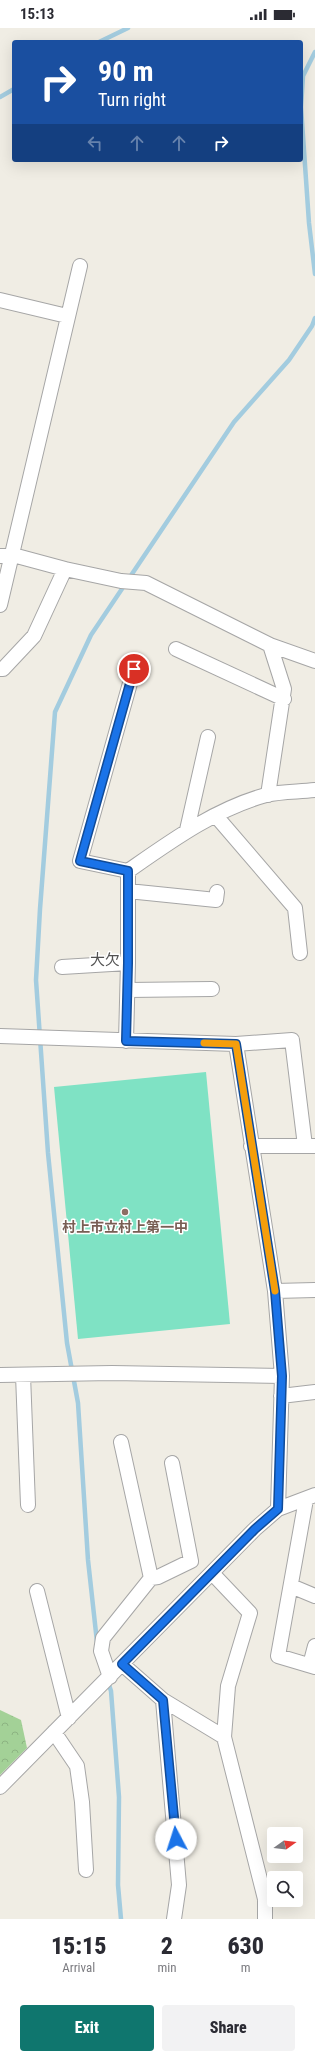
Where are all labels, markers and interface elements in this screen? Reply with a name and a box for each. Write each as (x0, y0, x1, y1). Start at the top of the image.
text: 15:13 (20, 5, 54, 23)
text: 90 m (98, 55, 154, 88)
icon: right (32, 56, 84, 108)
text: Turn right (98, 89, 166, 110)
icon: left (84, 132, 106, 154)
icon: ahead (126, 132, 148, 154)
icon: ahead (168, 132, 190, 154)
icon: right (210, 132, 232, 154)
pin (117, 652, 151, 686)
icon: arrive (123, 658, 145, 680)
district label: 大欠 (90, 951, 120, 969)
marker: 村上市立村上第一中 (120, 1207, 130, 1217)
place label: 村上市立村上第一中 (62, 1219, 188, 1235)
position arrow (155, 1818, 197, 1860)
north arrow (267, 1827, 303, 1863)
map controls (267, 1827, 303, 1907)
button: search (267, 1871, 303, 1907)
text: 15:15 (51, 1932, 107, 1960)
text: 2 (161, 1932, 173, 1960)
text: 630 (227, 1932, 264, 1960)
text: Arrival (62, 1960, 95, 1975)
text: min (157, 1960, 177, 1975)
text: m (241, 1960, 251, 1975)
button: Exit (20, 2005, 154, 2051)
button: Share (162, 2005, 295, 2051)

